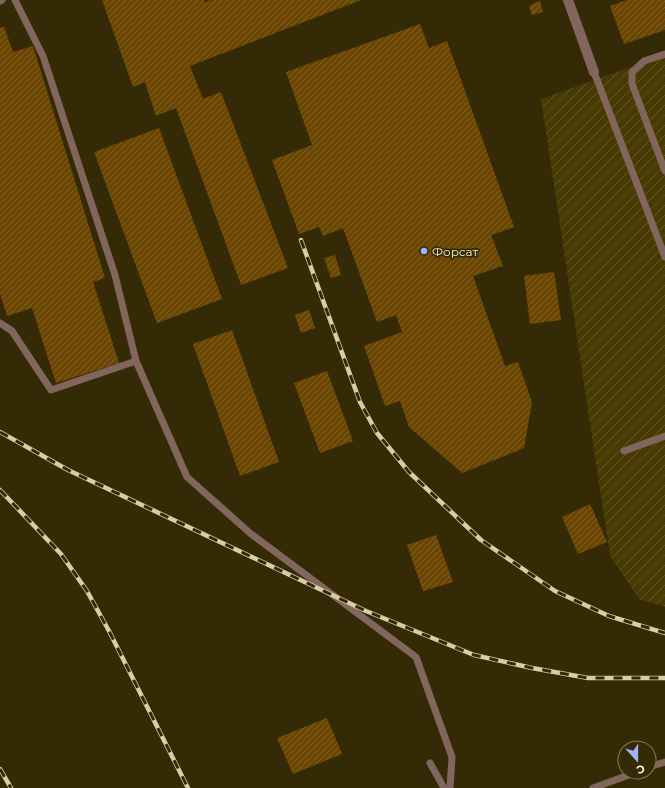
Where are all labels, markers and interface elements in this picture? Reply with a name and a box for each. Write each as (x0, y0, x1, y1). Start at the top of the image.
place label: Форсат (432, 244, 479, 259)
marker: Форсат (419, 246, 429, 256)
north arrow (617, 740, 657, 780)
text: С (634, 761, 647, 777)

